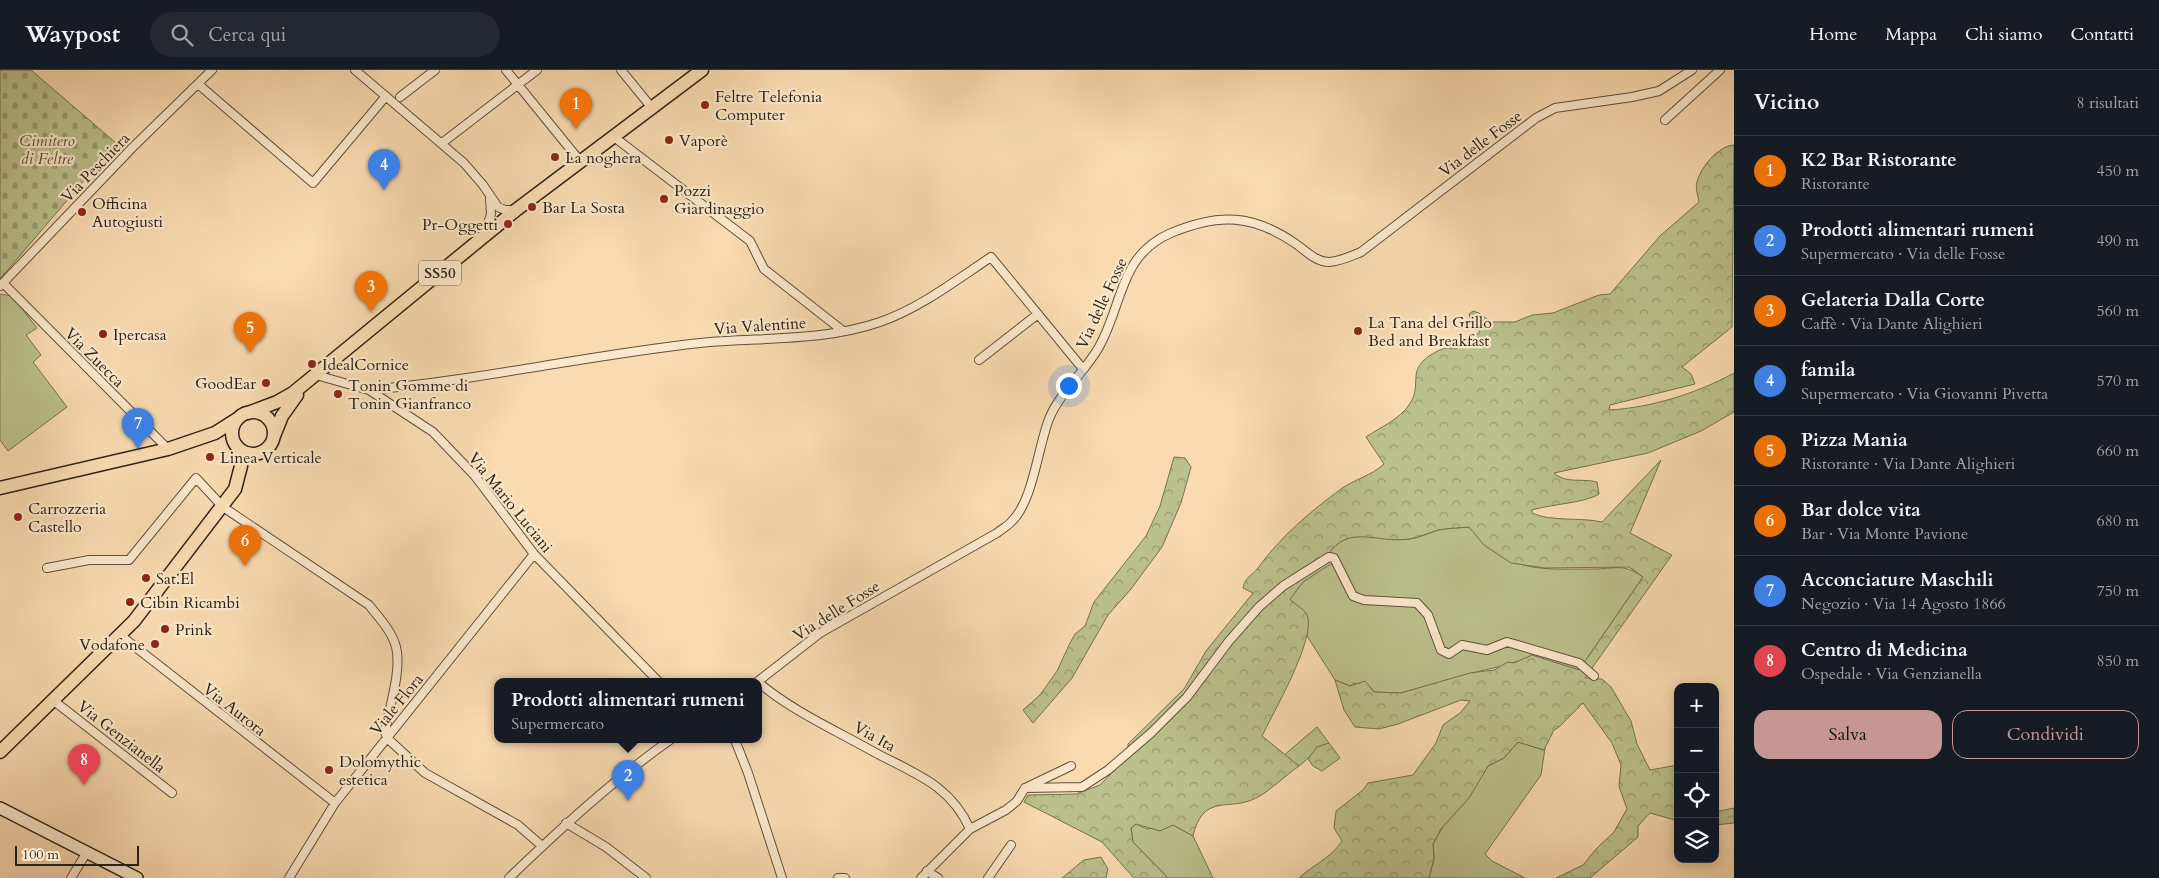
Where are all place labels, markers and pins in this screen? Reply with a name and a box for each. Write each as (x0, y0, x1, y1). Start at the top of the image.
place label: Feltre Telefonia Computer (715, 86, 822, 126)
pin: 1 (560, 88, 592, 129)
marker: Feltre Telefonia Computer (699, 99, 711, 111)
place label: Vaporè (679, 130, 728, 152)
marker: Vaporè (663, 134, 675, 146)
place label: La noghera (565, 147, 641, 169)
pin: 4 (368, 149, 400, 190)
marker: La noghera (549, 151, 561, 163)
place label: Pozzi Giardinaggio (674, 180, 764, 220)
place label: Officina Autogiusti (92, 193, 164, 233)
marker: Pozzi Giardinaggio (658, 193, 670, 205)
place label: Bar La Sosta (542, 197, 625, 219)
marker: Bar La Sosta (526, 201, 538, 213)
marker: Officina Autogiusti (76, 206, 88, 218)
place label: Pr-Oggetti (422, 214, 498, 236)
marker: Pr-Oggetti (502, 218, 514, 230)
pin: 3 (355, 271, 387, 312)
pin: 5 (234, 312, 266, 353)
place label: La Tana del Grillo Bed and Breakfast (1368, 312, 1492, 352)
place label: Ipercasa (113, 324, 167, 346)
marker: La Tana del Grillo Bed and Breakfast (1352, 325, 1364, 337)
marker: Ipercasa (97, 328, 109, 340)
place label: IdealCornice (322, 354, 409, 376)
marker: IdealCornice (306, 358, 318, 370)
place label: GoodEar (195, 373, 256, 395)
place label: Tonin Gomme di Tonin Gianfranco (348, 375, 472, 415)
marker: GoodEar (260, 377, 272, 389)
marker: Tonin Gomme di Tonin Gianfranco (332, 388, 344, 400)
pin: 7 (122, 408, 154, 449)
place label: Linea Verticale (220, 447, 322, 469)
marker: Linea Verticale (204, 451, 216, 463)
place label: Carrozzeria Castello (28, 498, 106, 538)
marker: Carrozzeria Castello (12, 511, 24, 523)
pin: 6 (229, 525, 261, 566)
place label: Sat.El (156, 568, 194, 590)
marker: Sat.El (140, 572, 152, 584)
place label: Cibin Ricambi (140, 592, 240, 614)
marker: Cibin Ricambi (124, 596, 136, 608)
place label: Prink (175, 619, 213, 641)
marker: Prink (159, 623, 171, 635)
place label: Vodafone (79, 634, 145, 656)
marker: Vodafone (149, 638, 161, 650)
pin: 8 (68, 744, 100, 785)
place label: Dolomythic estetica (339, 751, 421, 791)
pin: 2 (612, 760, 644, 801)
marker: Dolomythic estetica (323, 764, 335, 776)

